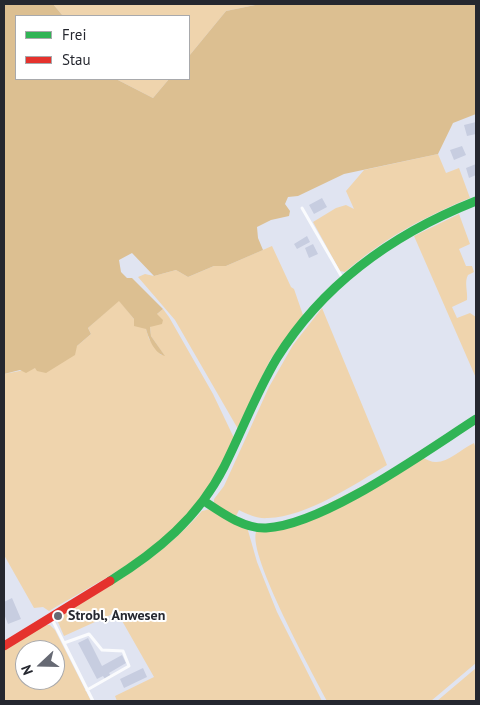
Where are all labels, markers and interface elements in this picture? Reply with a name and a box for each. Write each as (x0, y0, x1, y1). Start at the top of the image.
legend (15, 15, 190, 80)
text: Frei (62, 25, 87, 44)
text: Stau (62, 50, 91, 69)
place label: Strobl, Anwesen (68, 608, 165, 624)
marker: Strobl, Anwesen (52, 610, 64, 622)
north arrow (15, 640, 65, 690)
text: N (17, 663, 37, 678)

